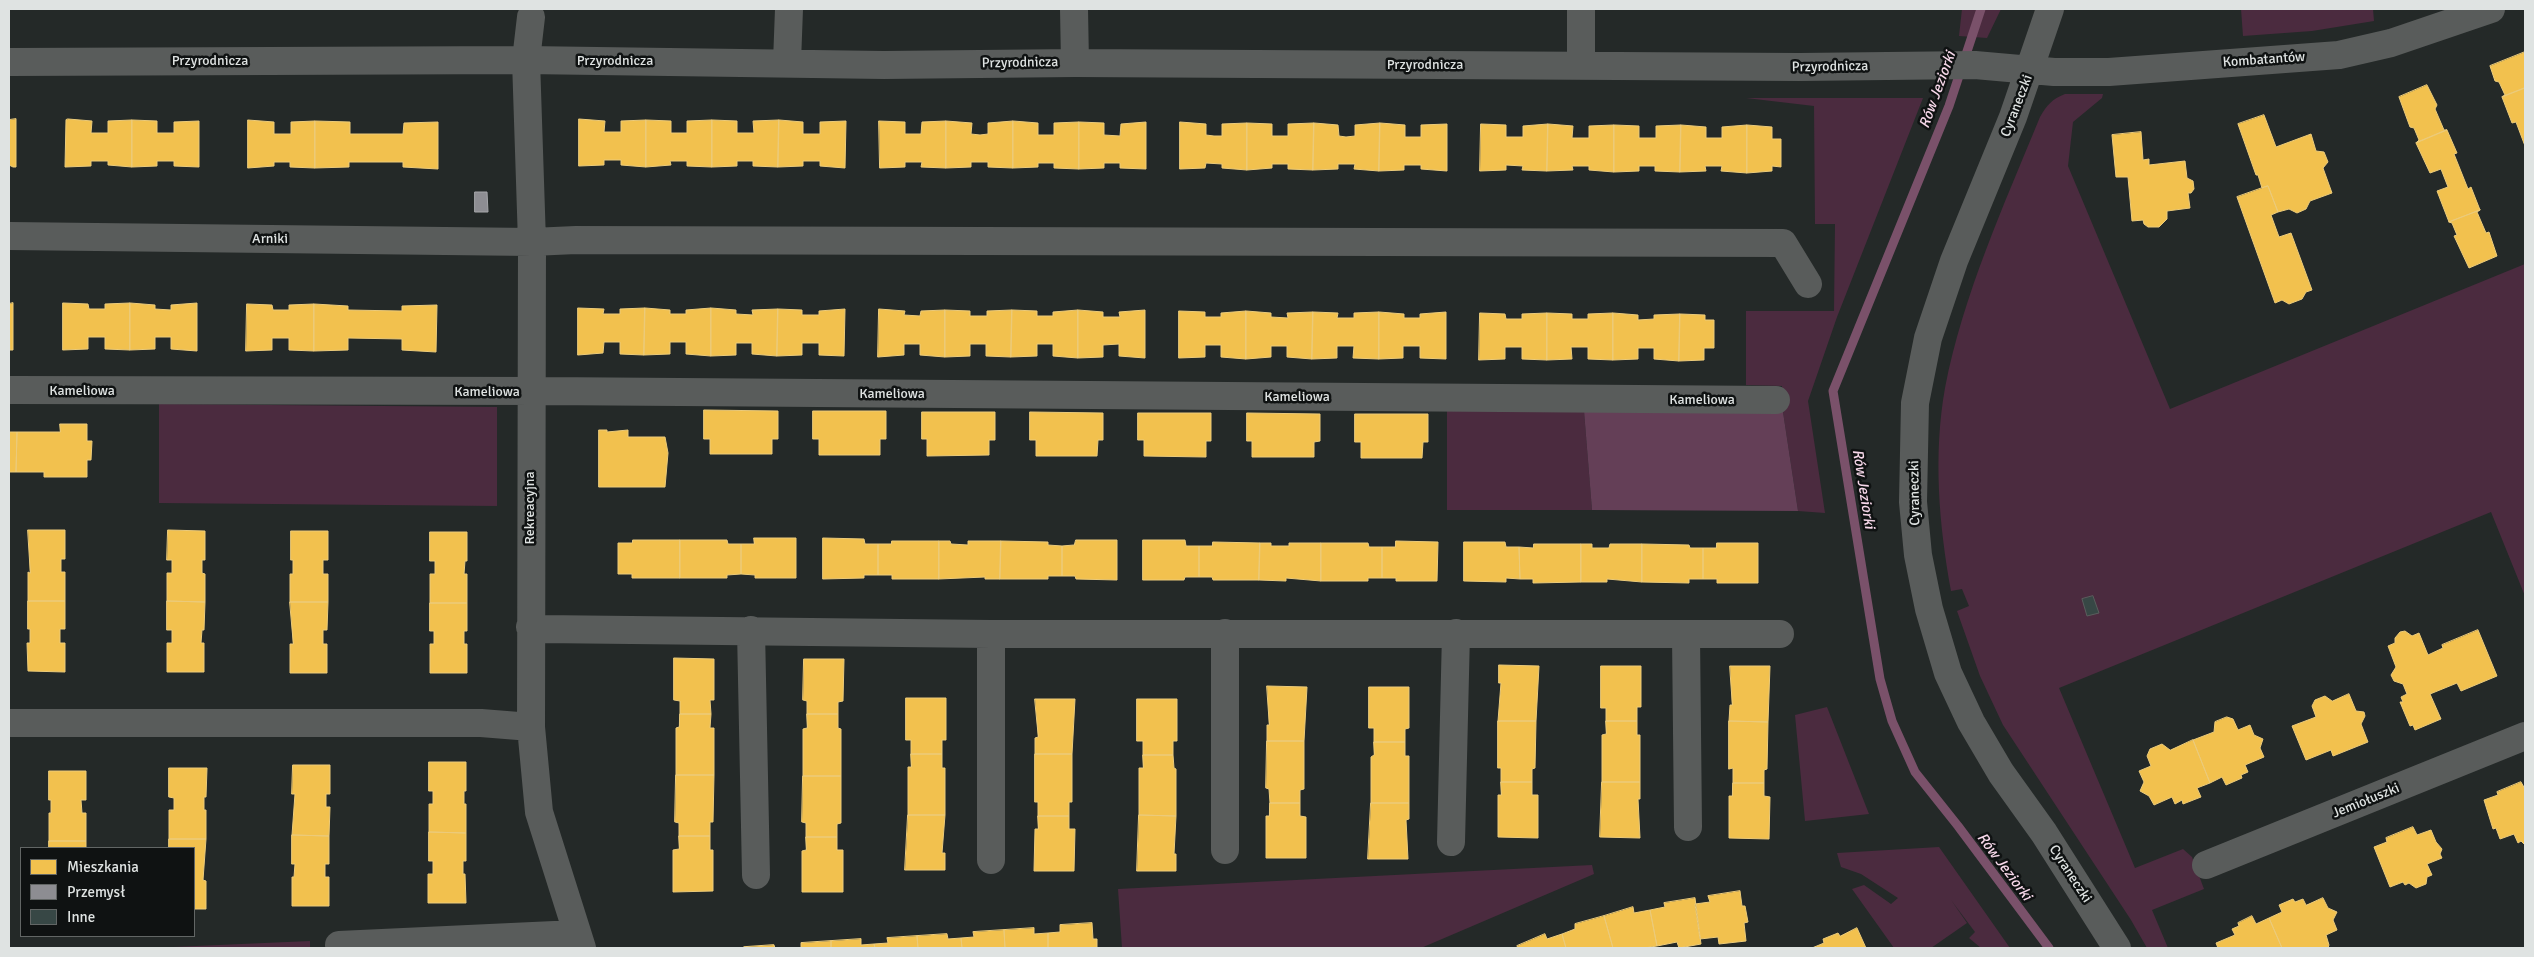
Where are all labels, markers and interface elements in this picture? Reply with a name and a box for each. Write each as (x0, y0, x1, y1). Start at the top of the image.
water label: Rów Jeziorki (1916, 49, 1960, 131)
street label: Kombatantów (2222, 49, 2306, 71)
street label: Przyrodnicza (172, 53, 248, 69)
street label: Przyrodnicza (577, 53, 653, 69)
street label: Przyrodnicza (981, 54, 1059, 72)
street label: Przyrodnicza (1387, 57, 1463, 73)
street label: Przyrodnicza (1791, 58, 1869, 76)
street label: Cyraneczki (1997, 72, 2037, 140)
street label: Arniki (252, 231, 288, 247)
street label: Kameliowa (49, 383, 115, 399)
street label: Kameliowa (454, 384, 520, 400)
street label: Kameliowa (859, 386, 925, 402)
street label: Kameliowa (1264, 389, 1330, 405)
street label: Kameliowa (1669, 392, 1735, 408)
water label: Rów Jeziorki (1848, 448, 1878, 530)
street label: Cyraneczki (1906, 460, 1924, 526)
street label: Rekreacyjna (522, 471, 538, 545)
street label: Jemiołuszki (2330, 780, 2402, 822)
water label: Rów Jeziorki (1973, 829, 2035, 905)
street label: Cyraneczki (2045, 842, 2095, 906)
legend (20, 847, 195, 937)
text: Mieszkania (67, 858, 139, 876)
text: Przemysł (67, 883, 125, 901)
text: Inne (67, 908, 95, 926)

